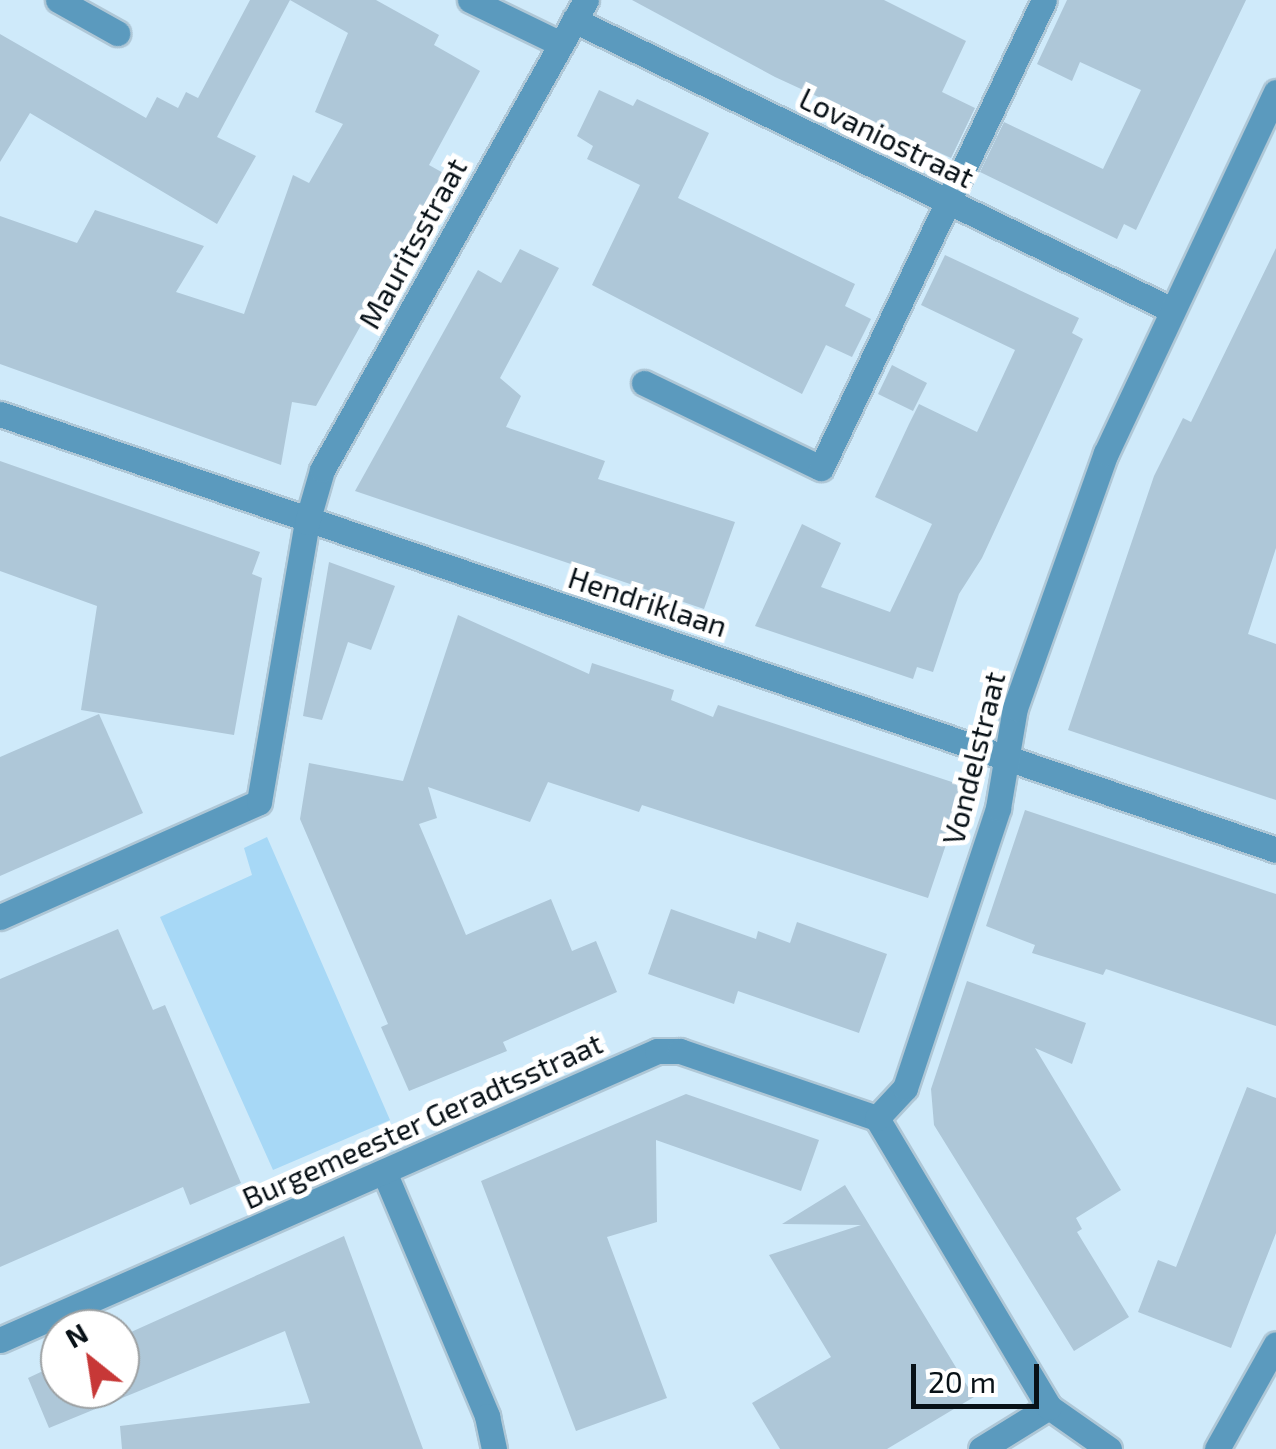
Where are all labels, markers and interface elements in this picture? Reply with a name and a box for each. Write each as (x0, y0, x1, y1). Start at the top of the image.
street label: Lovaniostraat (794, 79, 980, 195)
street label: Mauritsstraat (350, 152, 474, 334)
street label: Hendriklaan (564, 558, 732, 644)
street label: Vondelstraat (934, 668, 1012, 848)
street label: Burgemeester Geradtsstraat (236, 1024, 608, 1216)
north arrow (40, 1309, 140, 1409)
text: N (59, 1315, 93, 1355)
scale bar (916, 1344, 1044, 1406)
text: 20 m (928, 1363, 996, 1399)

